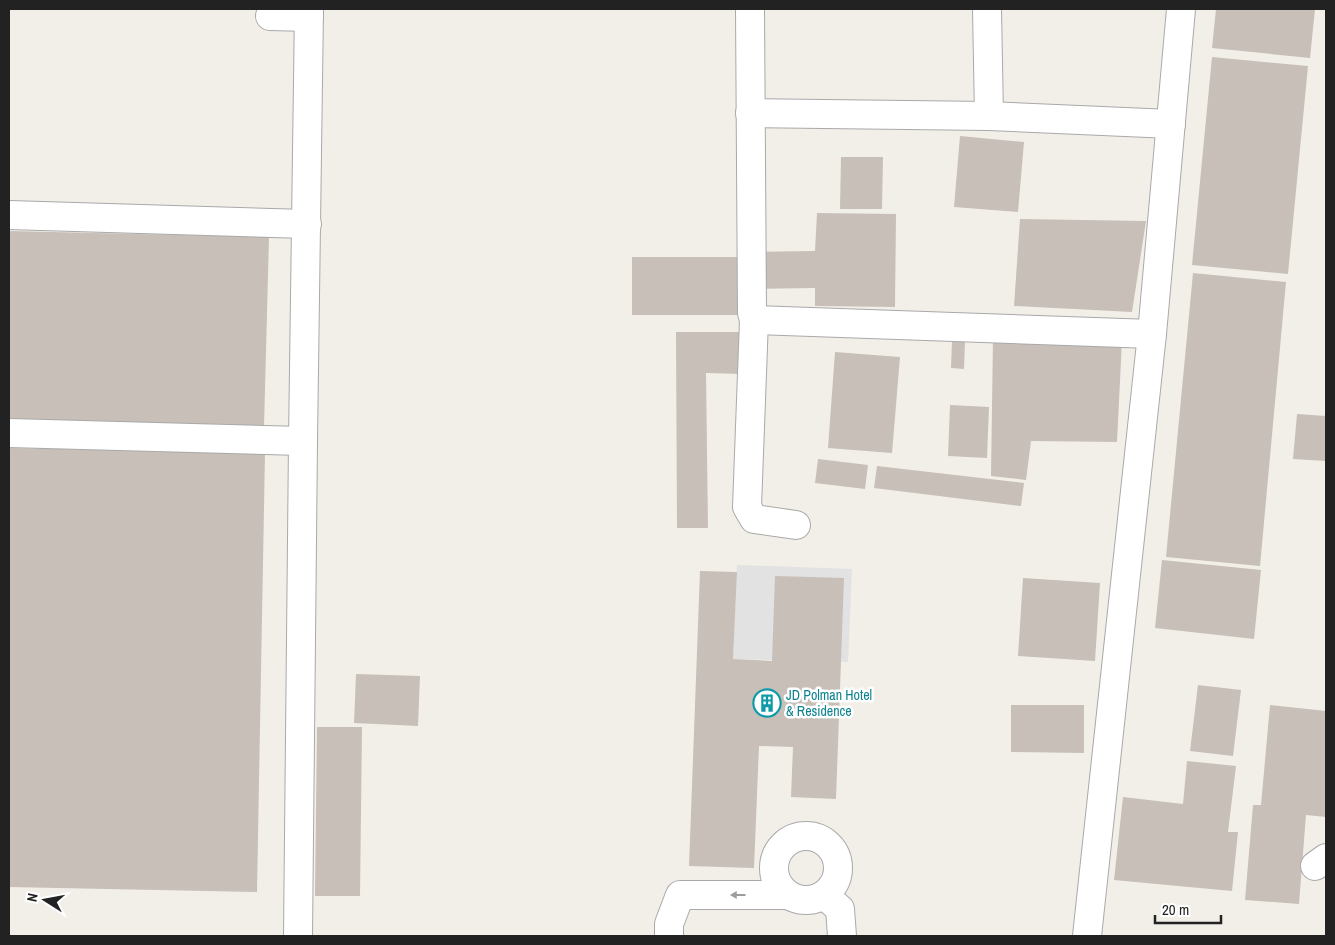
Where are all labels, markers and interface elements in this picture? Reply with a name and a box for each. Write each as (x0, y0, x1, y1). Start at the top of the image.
place label: JD Polman Hotel & Residence (786, 686, 872, 720)
building icon: JD Polman Hotel & Residence (752, 688, 782, 718)
north arrow (20, 875, 70, 925)
one-way arrow (730, 891, 746, 899)
text: N (23, 892, 42, 903)
scale bar (1155, 892, 1221, 924)
text: 20 m (1162, 899, 1189, 920)

